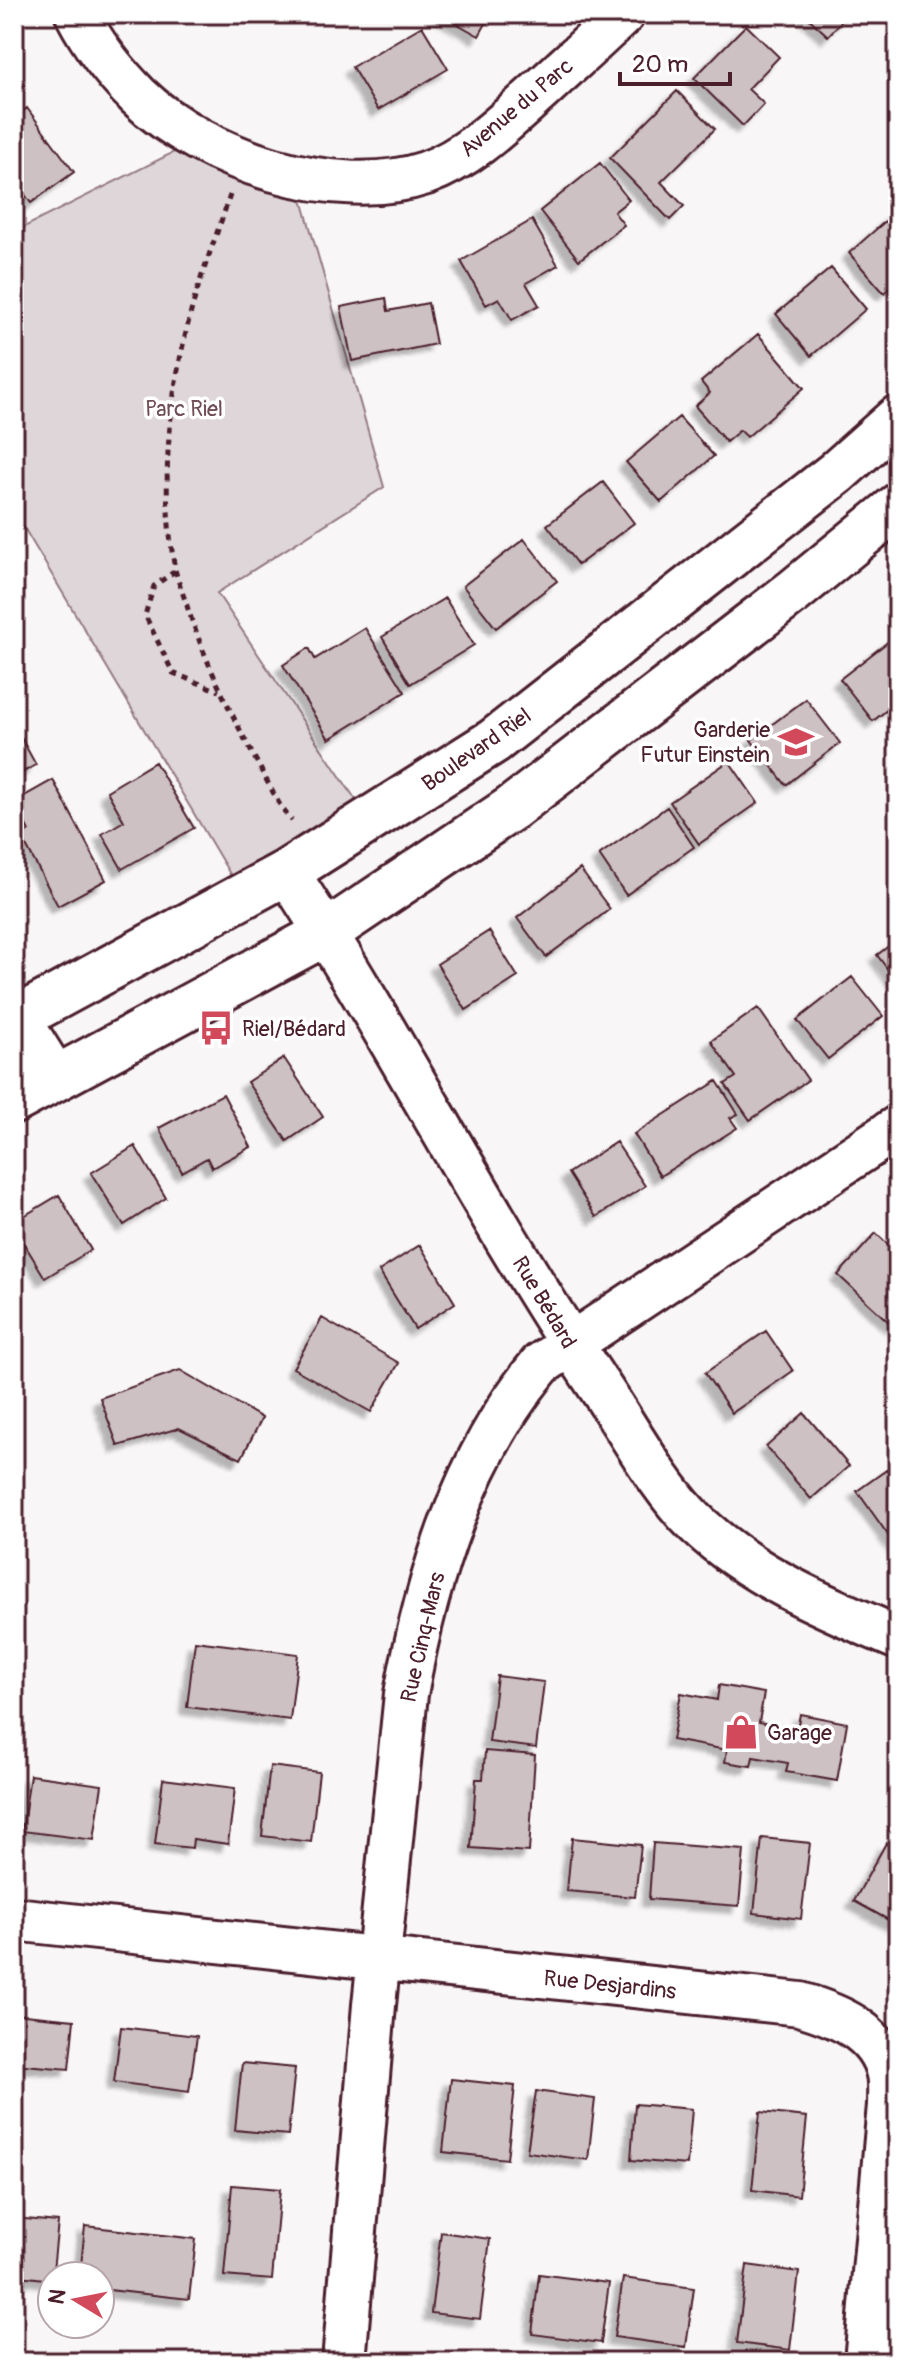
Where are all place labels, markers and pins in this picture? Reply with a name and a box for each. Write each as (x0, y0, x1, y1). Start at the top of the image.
place label: Garderie Futur Einstein (640, 716, 770, 769)
school or university icon: Garderie Futur Einstein (777, 723, 815, 761)
bus stop icon: Riel/Bédard (197, 1009, 235, 1047)
place label: Riel/Bédard (242, 1015, 346, 1043)
shop icon: Garage (722, 1713, 760, 1751)
place label: Garage (767, 1719, 832, 1747)

